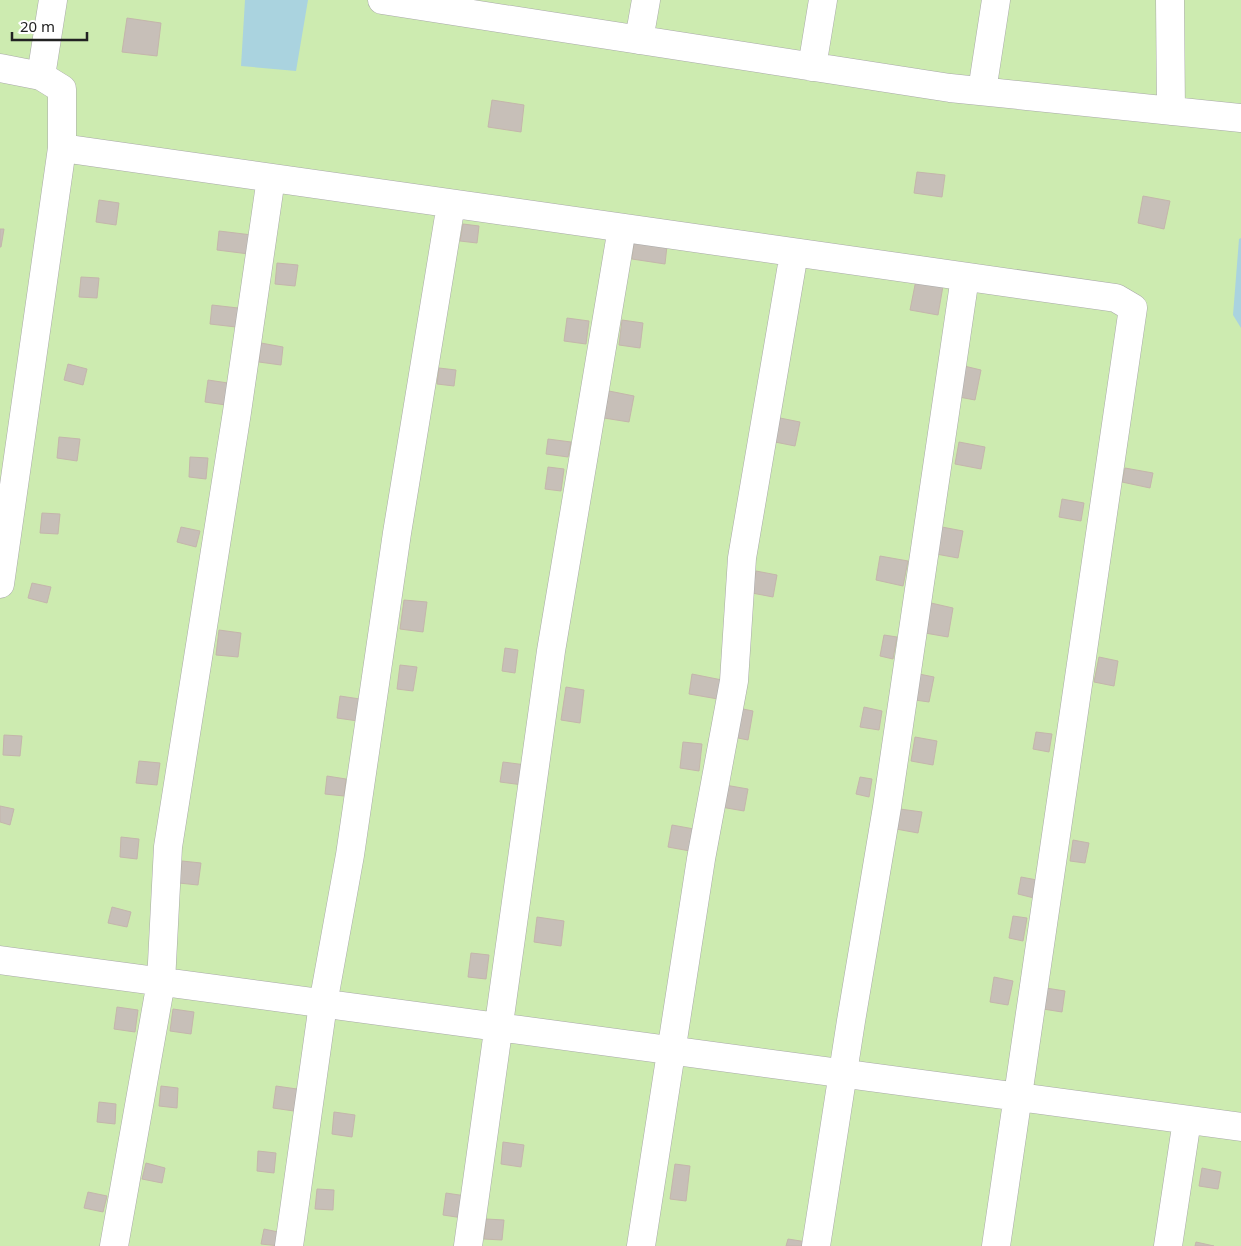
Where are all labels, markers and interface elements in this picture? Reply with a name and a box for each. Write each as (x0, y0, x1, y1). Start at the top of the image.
scale bar (12, 10, 88, 42)
text: 20 m (20, 16, 55, 36)

